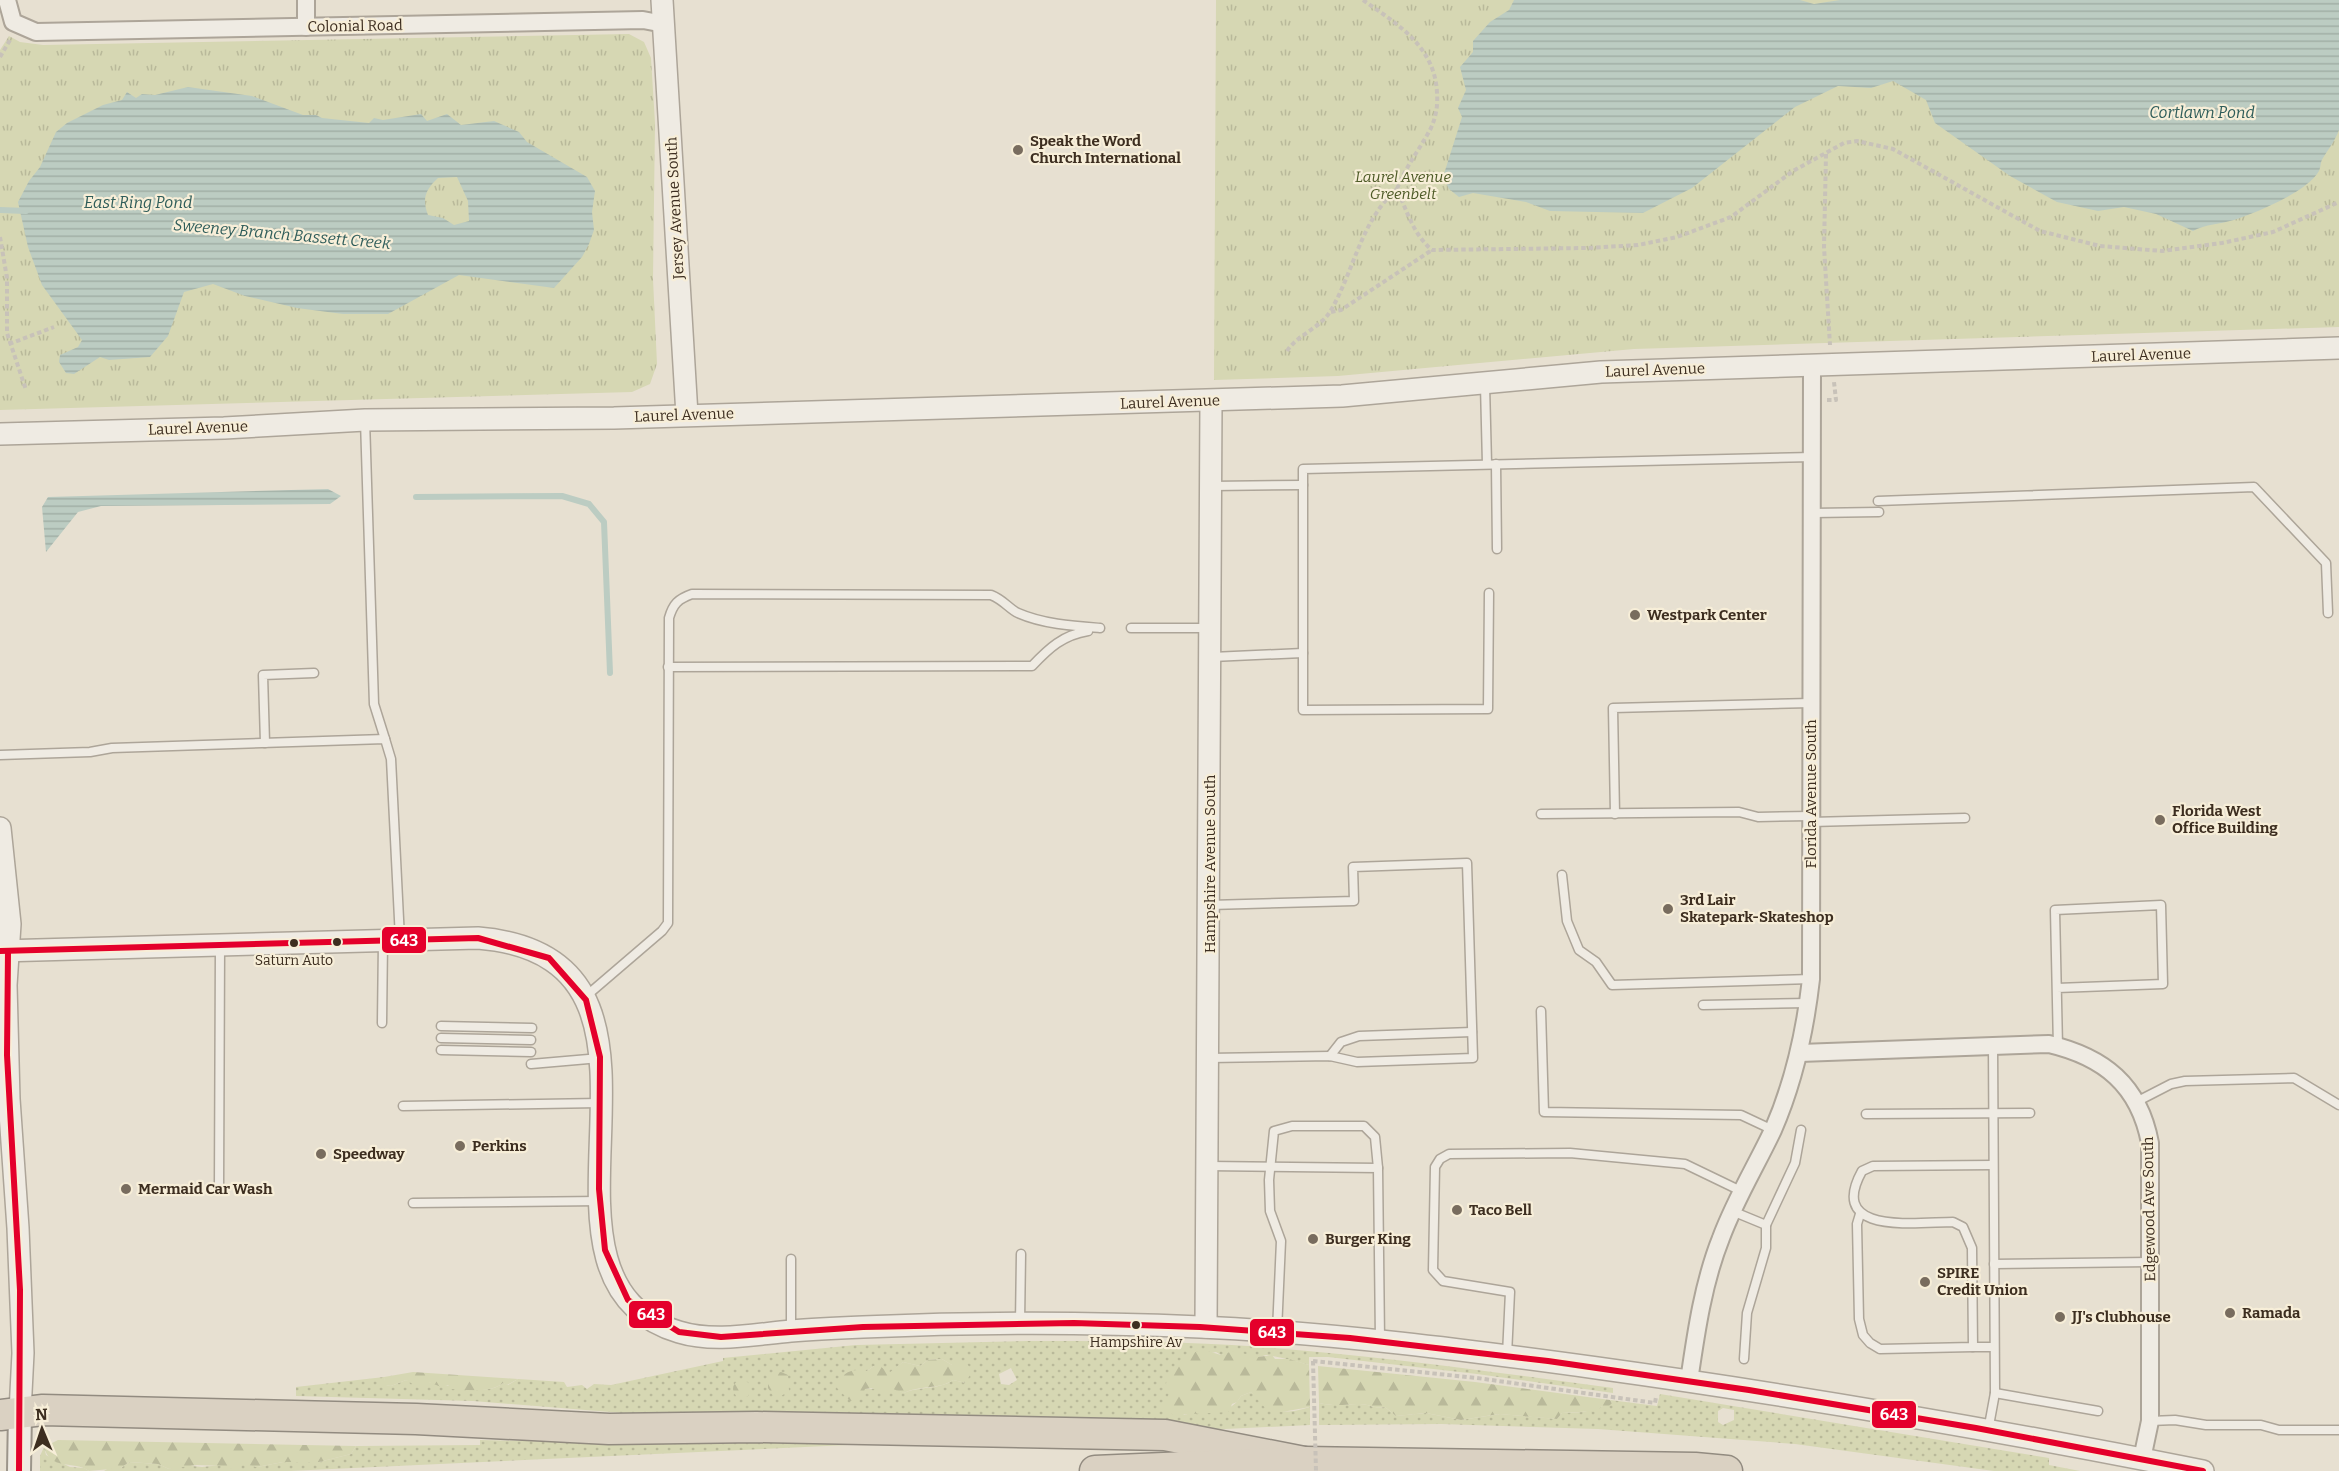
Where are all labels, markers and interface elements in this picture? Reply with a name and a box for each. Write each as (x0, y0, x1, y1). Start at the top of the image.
street label: Colonial Road (307, 16, 403, 36)
water label: Cortlawn Pond (2149, 103, 2255, 122)
place label: Speak the Word Church International (1030, 132, 1181, 167)
street label: Jersey Avenue South (662, 136, 688, 281)
marker: Speak the Word Church International (1011, 143, 1025, 157)
park label: Laurel Avenue Greenbelt (1355, 168, 1451, 203)
water label: East Ring Pond (84, 193, 192, 212)
water label: Sweeney Branch Bassett Creek (173, 215, 392, 253)
street label: Laurel Avenue (2091, 344, 2191, 366)
street label: Laurel Avenue (1605, 359, 1705, 381)
street label: Laurel Avenue (1120, 391, 1220, 413)
street label: Laurel Avenue (634, 404, 734, 426)
street label: Laurel Avenue (148, 417, 248, 439)
place label: Westpark Center (1647, 606, 1767, 624)
marker: Westpark Center (1628, 608, 1642, 622)
street label: Florida Avenue South (1802, 719, 1820, 869)
street label: Hampshire Avenue South (1201, 774, 1219, 953)
place label: Florida West Office Building (2172, 802, 2278, 837)
marker: Florida West Office Building (2153, 813, 2167, 827)
place label: 3rd Lair Skatepark-Skateshop (1680, 891, 1834, 926)
marker: 3rd Lair Skatepark-Skateshop (1661, 902, 1675, 916)
line badge: 643 (381, 926, 427, 954)
text: 643 (390, 931, 418, 950)
unlabelled marker (331, 936, 343, 948)
marker: Saturn Auto (288, 937, 300, 949)
place label: Saturn Auto (255, 952, 333, 969)
street label: Edgewood Ave South (2139, 1136, 2159, 1282)
place label: Perkins (472, 1137, 527, 1155)
marker: Perkins (453, 1139, 467, 1153)
place label: Speedway (333, 1145, 405, 1163)
marker: Speedway (314, 1147, 328, 1161)
place label: Mermaid Car Wash (138, 1180, 273, 1198)
marker: Mermaid Car Wash (119, 1182, 133, 1196)
place label: Taco Bell (1469, 1201, 1532, 1219)
marker: Taco Bell (1450, 1203, 1464, 1217)
place label: Burger King (1325, 1230, 1411, 1248)
marker: Burger King (1306, 1232, 1320, 1246)
place label: SPIRE Credit Union (1937, 1264, 2028, 1299)
marker: SPIRE Credit Union (1918, 1275, 1932, 1289)
line badge: 643 (628, 1300, 673, 1329)
place label: Ramada (2242, 1304, 2301, 1322)
text: 643 (637, 1305, 665, 1324)
marker: Ramada (2223, 1306, 2237, 1320)
place label: JJ's Clubhouse (2071, 1308, 2171, 1326)
marker: JJ's Clubhouse (2053, 1310, 2067, 1324)
line badge: 643 (1249, 1318, 1295, 1347)
marker: Hampshire Av (1130, 1319, 1142, 1331)
text: 643 (1258, 1323, 1286, 1342)
place label: Hampshire Av (1090, 1334, 1183, 1351)
north arrow (12, 1399, 72, 1459)
line badge: 643 (1871, 1400, 1917, 1429)
text: N (35, 1405, 48, 1424)
text: 643 (1880, 1405, 1908, 1424)

